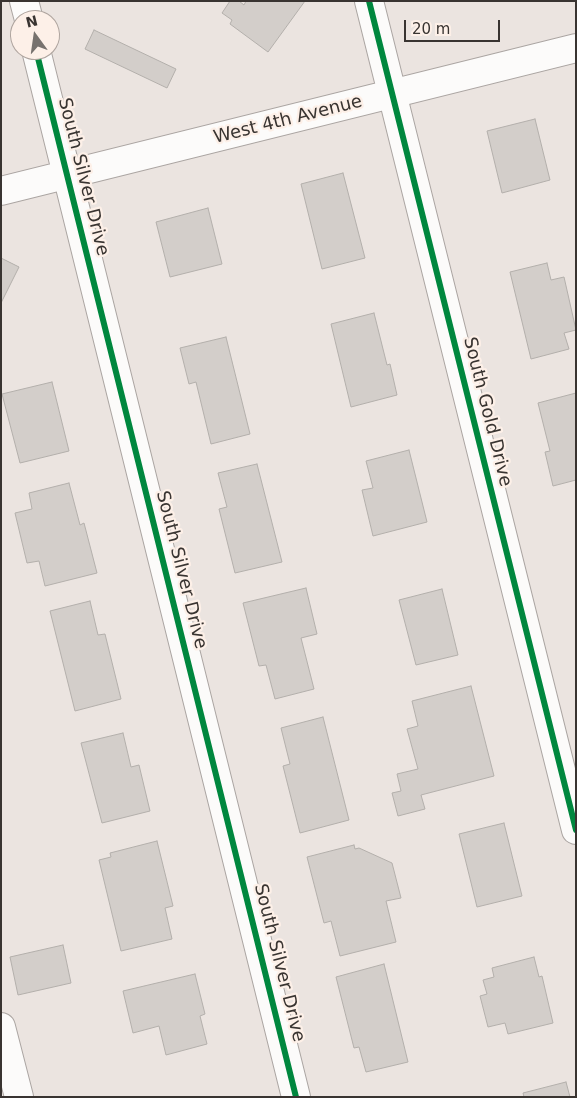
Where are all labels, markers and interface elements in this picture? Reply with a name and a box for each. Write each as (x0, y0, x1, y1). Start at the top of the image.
north arrow (10, 10, 60, 60)
scale bar (407, 10, 503, 42)
text: N (24, 12, 39, 31)
text: 20 m (412, 20, 450, 38)
street label: West 4th Avenue (211, 91, 365, 149)
street label: South Silver Drive (53, 96, 113, 258)
street label: South Gold Drive (458, 335, 516, 489)
street label: South Silver Drive (151, 489, 211, 651)
street label: South Silver Drive (249, 882, 309, 1044)

